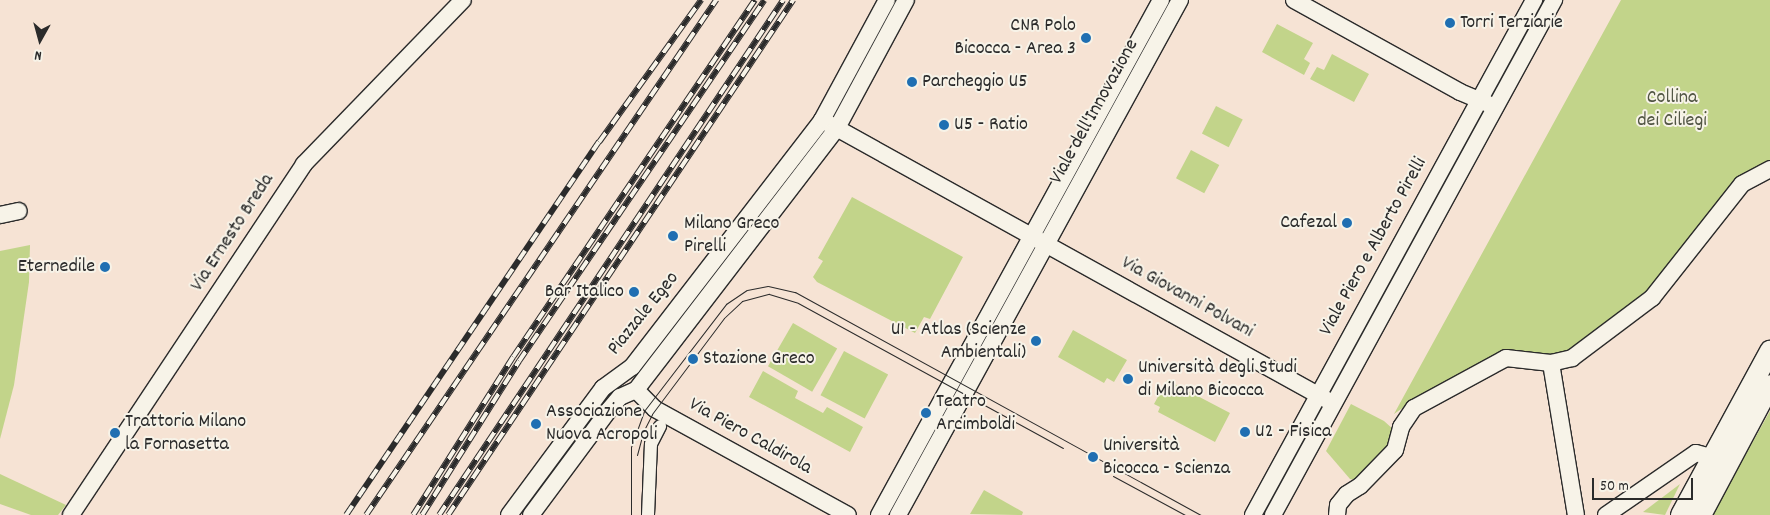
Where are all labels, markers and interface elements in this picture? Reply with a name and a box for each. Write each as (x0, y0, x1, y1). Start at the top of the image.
place label: Torri Terziarie (1460, 11, 1563, 35)
place label: CNR Polo Bicocca - Area 3 (954, 14, 1076, 61)
north arrow (15, 15, 65, 65)
marker: Torri Terziarie (1444, 17, 1456, 29)
marker: CNR Polo Bicocca - Area 3 (1080, 32, 1092, 44)
street label: Viale dell'Innovazione (1045, 35, 1145, 189)
text: N (34, 45, 43, 65)
place label: Parcheggio U5 (922, 70, 1027, 94)
marker: Parcheggio U5 (906, 76, 918, 88)
park label: Collina dei Ciliegi (1637, 86, 1707, 133)
place label: U5 - Ratio (954, 113, 1028, 137)
marker: U5 - Ratio (938, 119, 950, 131)
street label: Viale Piero e Alberto Pirelli (1315, 154, 1433, 340)
street label: Via Ernesto Breda (186, 170, 280, 296)
place label: Cafezal (1280, 211, 1337, 235)
place label: Milano Greco Pirelli (684, 213, 779, 260)
marker: Cafezal (1341, 217, 1353, 229)
marker: Milano Greco Pirelli (666, 229, 680, 243)
street label: Via Giovanni Polvani (1117, 252, 1257, 344)
place label: Eternedile (18, 255, 95, 279)
marker: Eternedile (99, 261, 111, 273)
street label: Piazzale Egeo (603, 267, 685, 361)
place label: Bar Italico (545, 280, 624, 304)
marker: Bar Italico (628, 286, 640, 298)
place label: U1 - Atlas (Scienze Ambientali) (891, 318, 1026, 365)
marker: U1 - Atlas (Scienze Ambientali) (1030, 335, 1042, 347)
place label: Stazione Greco (703, 347, 815, 371)
marker: Stazione Greco (687, 353, 699, 365)
place label: Università degli Studi di Milano Bicocca (1138, 356, 1297, 403)
marker: Università degli Studi di Milano Bicocca (1122, 373, 1134, 385)
place label: Teatro Arcimboldi (936, 390, 1015, 437)
street label: Via Piero Caldirola (684, 393, 816, 481)
place label: Associazione Nuova Acropoli (546, 400, 658, 447)
marker: Teatro Arcimboldi (920, 407, 932, 419)
place label: Trattoria Milano la Fornasetta (125, 410, 246, 457)
marker: Associazione Nuova Acropoli (530, 418, 542, 430)
place label: U2 - Fisica (1255, 420, 1331, 444)
marker: U2 - Fisica (1239, 426, 1251, 438)
marker: Trattoria Milano la Fornasetta (109, 427, 121, 439)
place label: Università Bicocca - Scienza (1103, 434, 1230, 481)
marker: Università Bicocca - Scienza (1087, 451, 1099, 463)
scale bar (1595, 468, 1696, 500)
text: 50 m (1600, 476, 1629, 498)

